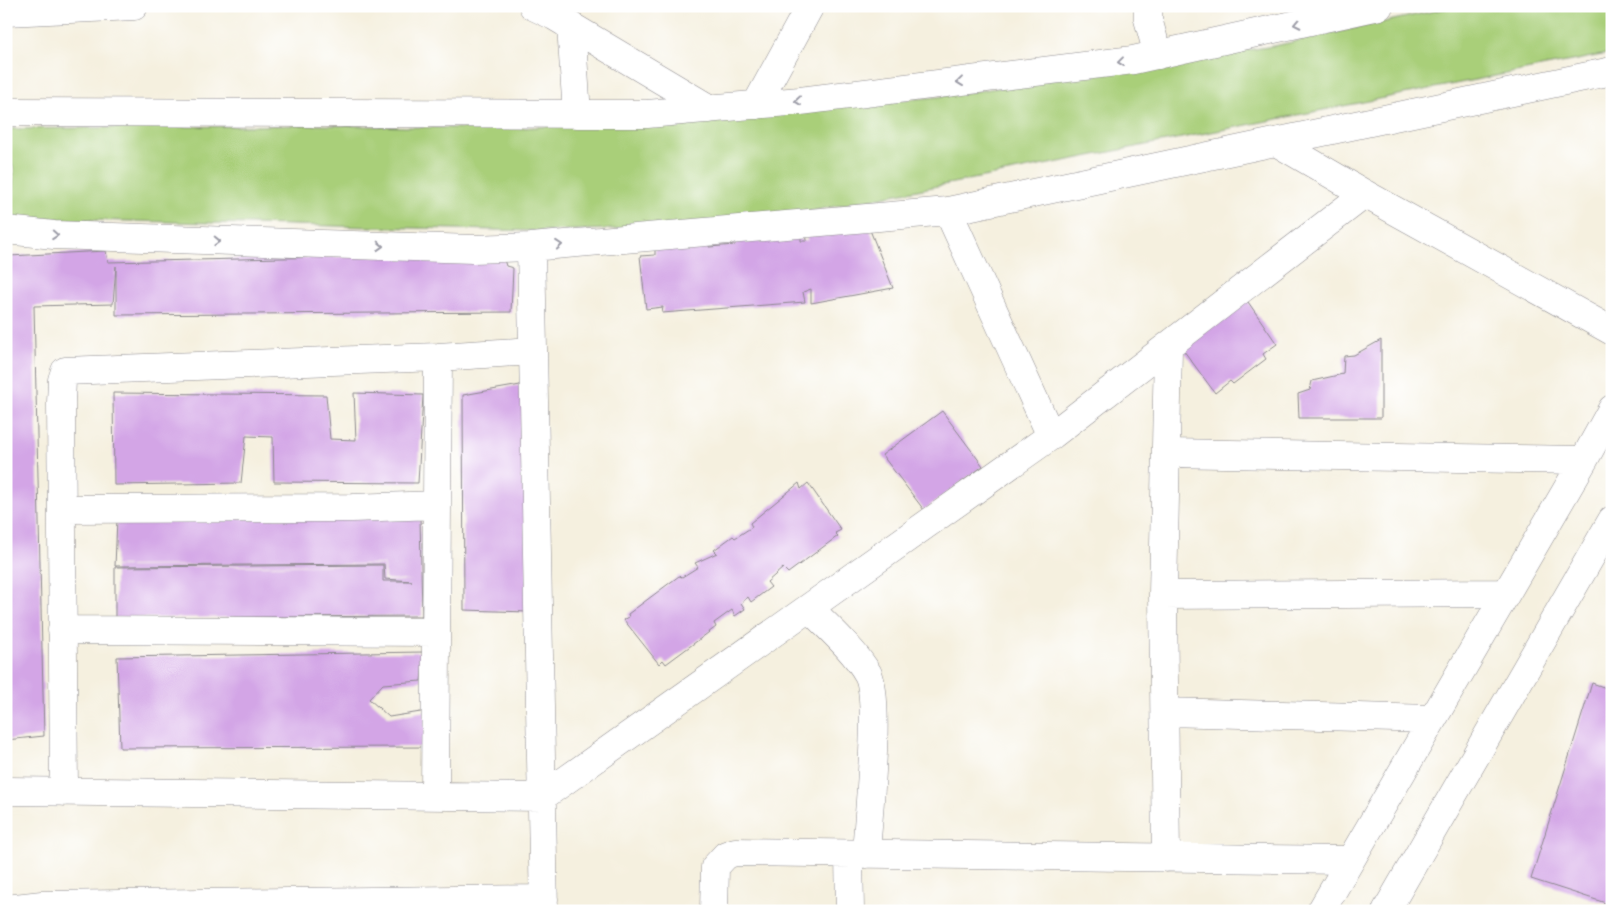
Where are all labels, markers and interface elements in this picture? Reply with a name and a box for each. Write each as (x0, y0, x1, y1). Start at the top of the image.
one-way arrow (1292, 18, 1301, 29)
one-way arrow (1116, 56, 1124, 67)
one-way arrow (955, 76, 963, 87)
one-way arrow (794, 95, 802, 106)
one-way arrow (51, 229, 59, 240)
one-way arrow (213, 235, 221, 246)
one-way arrow (556, 239, 564, 250)
one-way arrow (376, 241, 384, 251)

